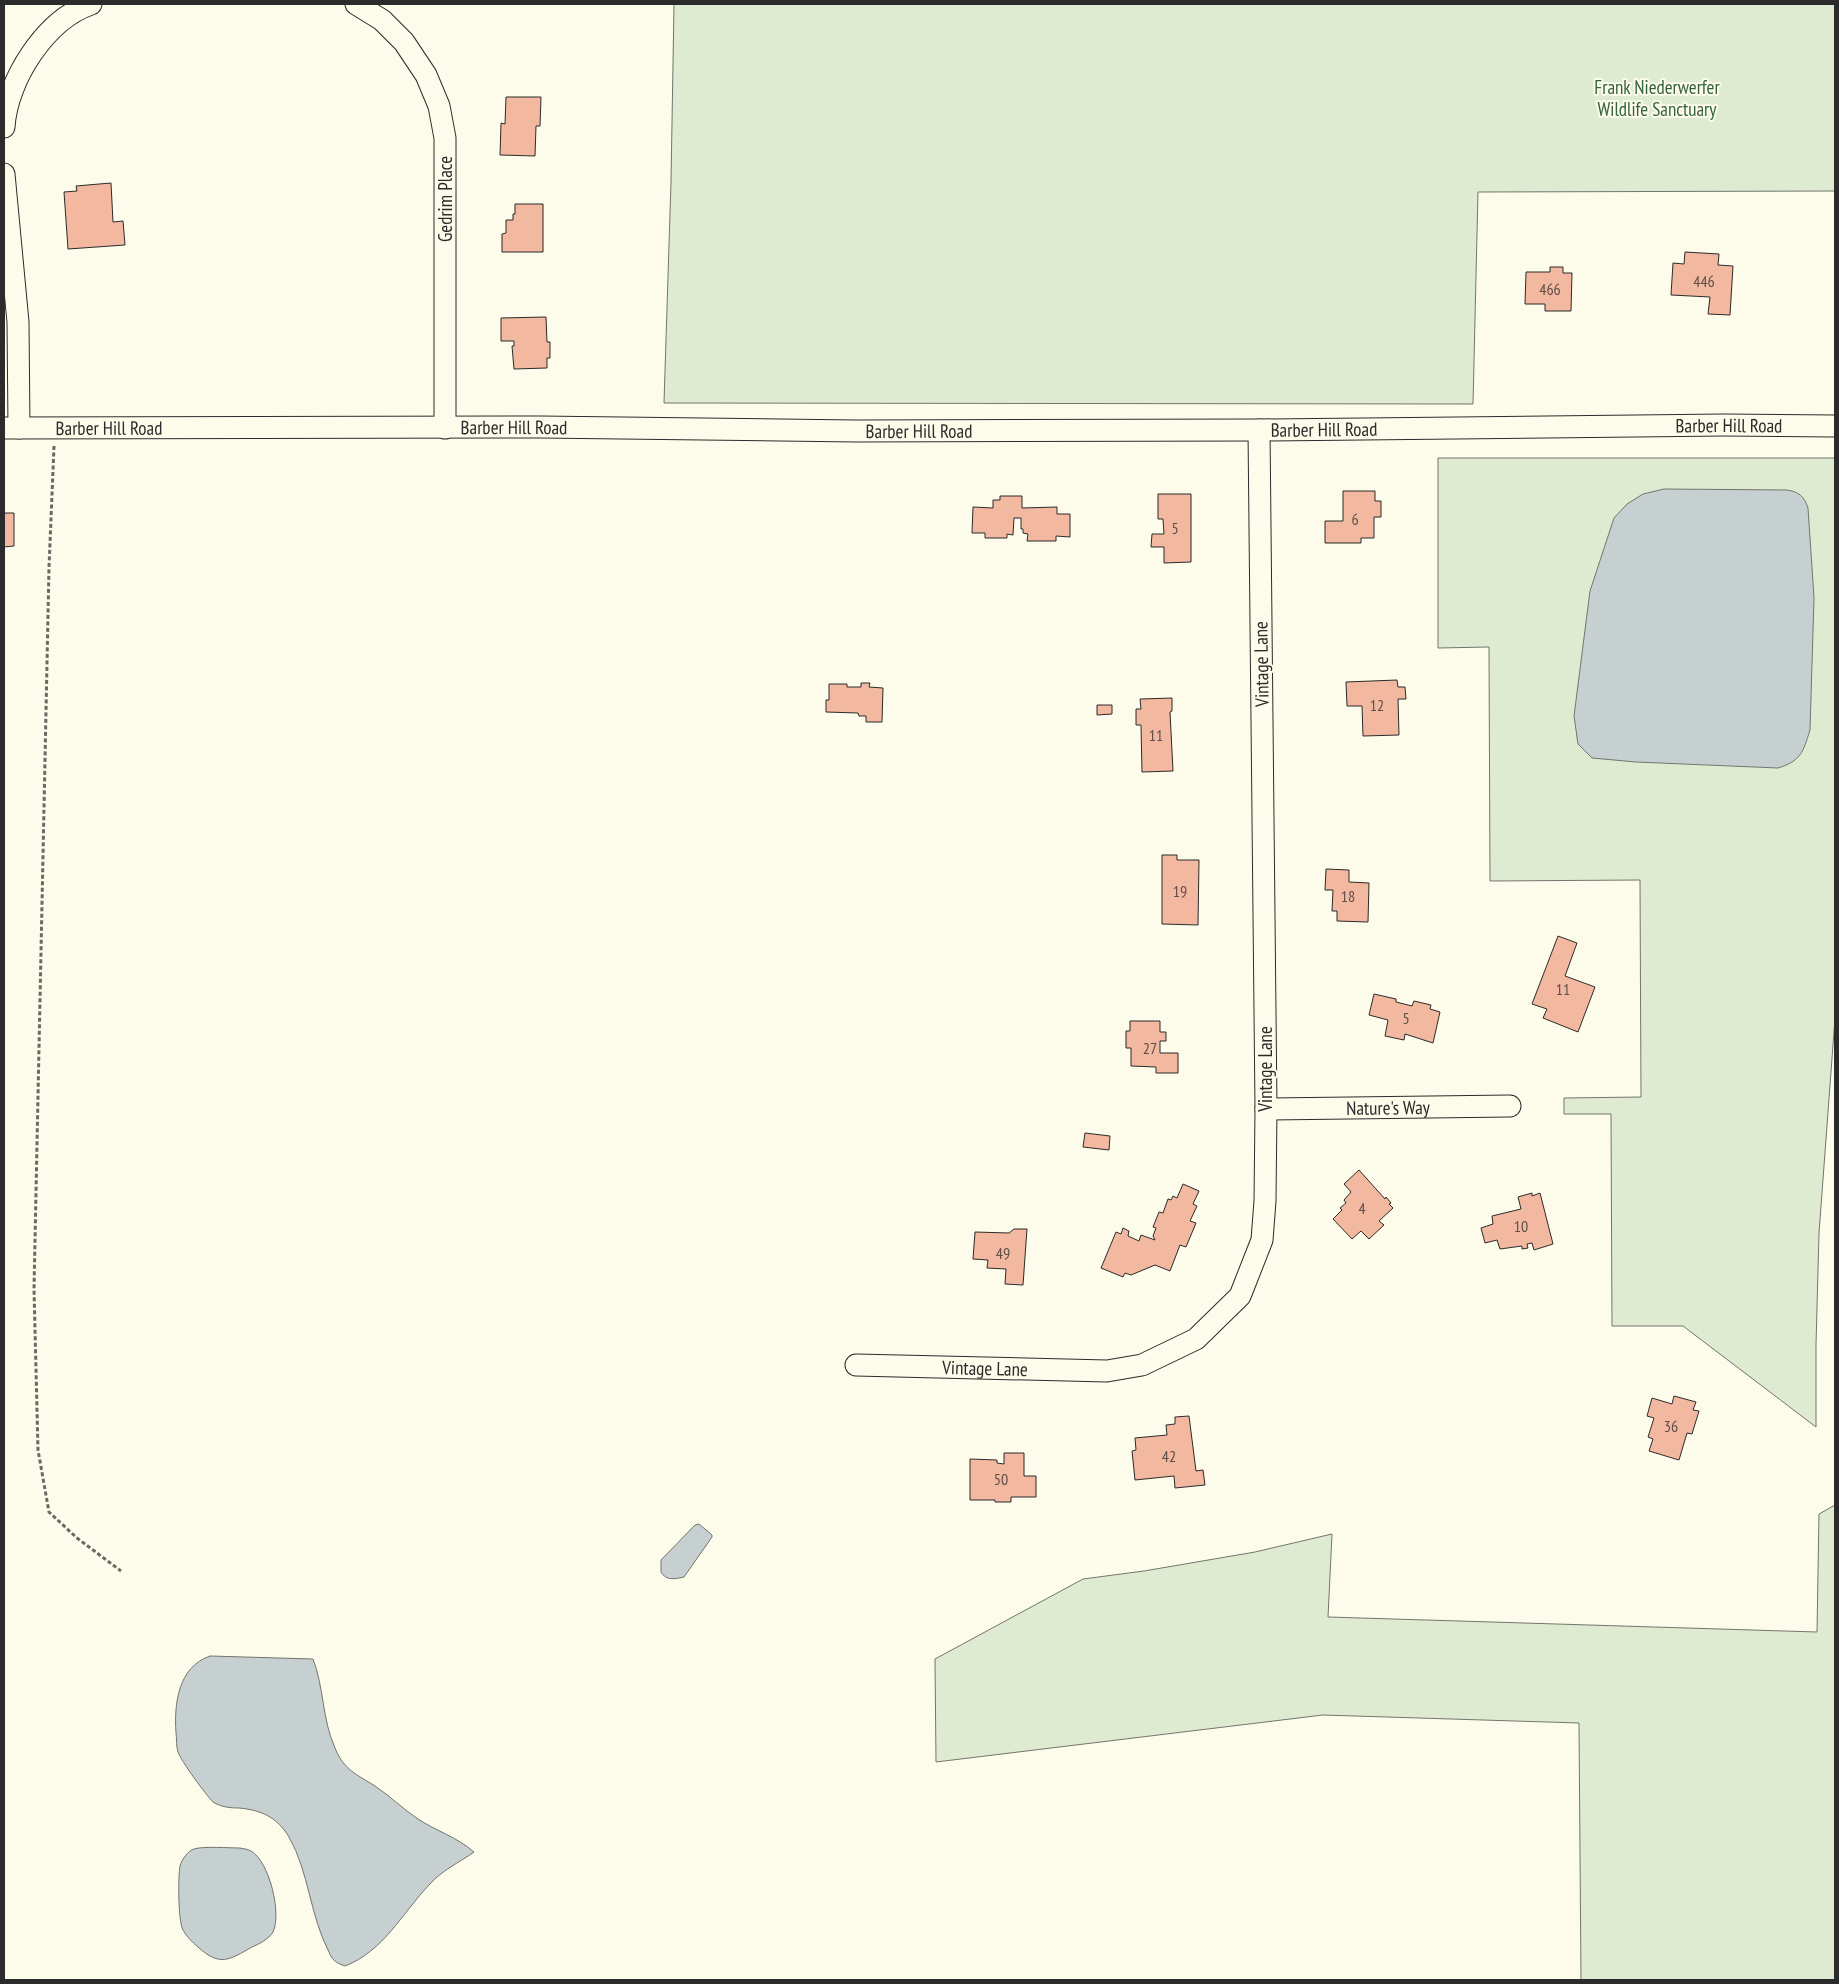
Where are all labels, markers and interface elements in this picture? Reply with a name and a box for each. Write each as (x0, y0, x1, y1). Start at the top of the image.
park label: Frank Niederwerfer Wildlife Sanctuary (1594, 75, 1720, 121)
street label: Gedrim Place (433, 156, 457, 242)
house number: 446 (1693, 271, 1715, 291)
house number: 466 (1539, 279, 1561, 299)
street label: Barber Hill Road (1675, 413, 1782, 438)
street label: Barber Hill Road (461, 415, 568, 439)
street label: Barber Hill Road (56, 416, 162, 440)
street label: Barber Hill Road (1270, 417, 1378, 442)
street label: Barber Hill Road (866, 419, 972, 443)
house number: 6 (1351, 509, 1359, 529)
house number: 5 (1171, 518, 1179, 538)
street label: Vintage Lane (1248, 621, 1274, 708)
house number: 12 (1370, 695, 1384, 715)
house number: 11 (1149, 725, 1163, 745)
house number: 19 (1173, 881, 1187, 901)
house number: 18 (1341, 886, 1355, 906)
house number: 11 (1556, 979, 1570, 999)
house number: 5 (1402, 1008, 1410, 1028)
street label: Vintage Lane (1253, 1026, 1277, 1113)
house number: 27 (1143, 1038, 1157, 1058)
street label: Nature's Way (1346, 1095, 1431, 1120)
house number: 4 (1358, 1198, 1366, 1218)
house number: 10 (1514, 1216, 1528, 1236)
house number: 49 (996, 1243, 1010, 1263)
street label: Vintage Lane (941, 1355, 1028, 1381)
house number: 36 (1664, 1416, 1678, 1436)
house number: 42 (1162, 1446, 1176, 1466)
house number: 50 (994, 1469, 1008, 1489)

